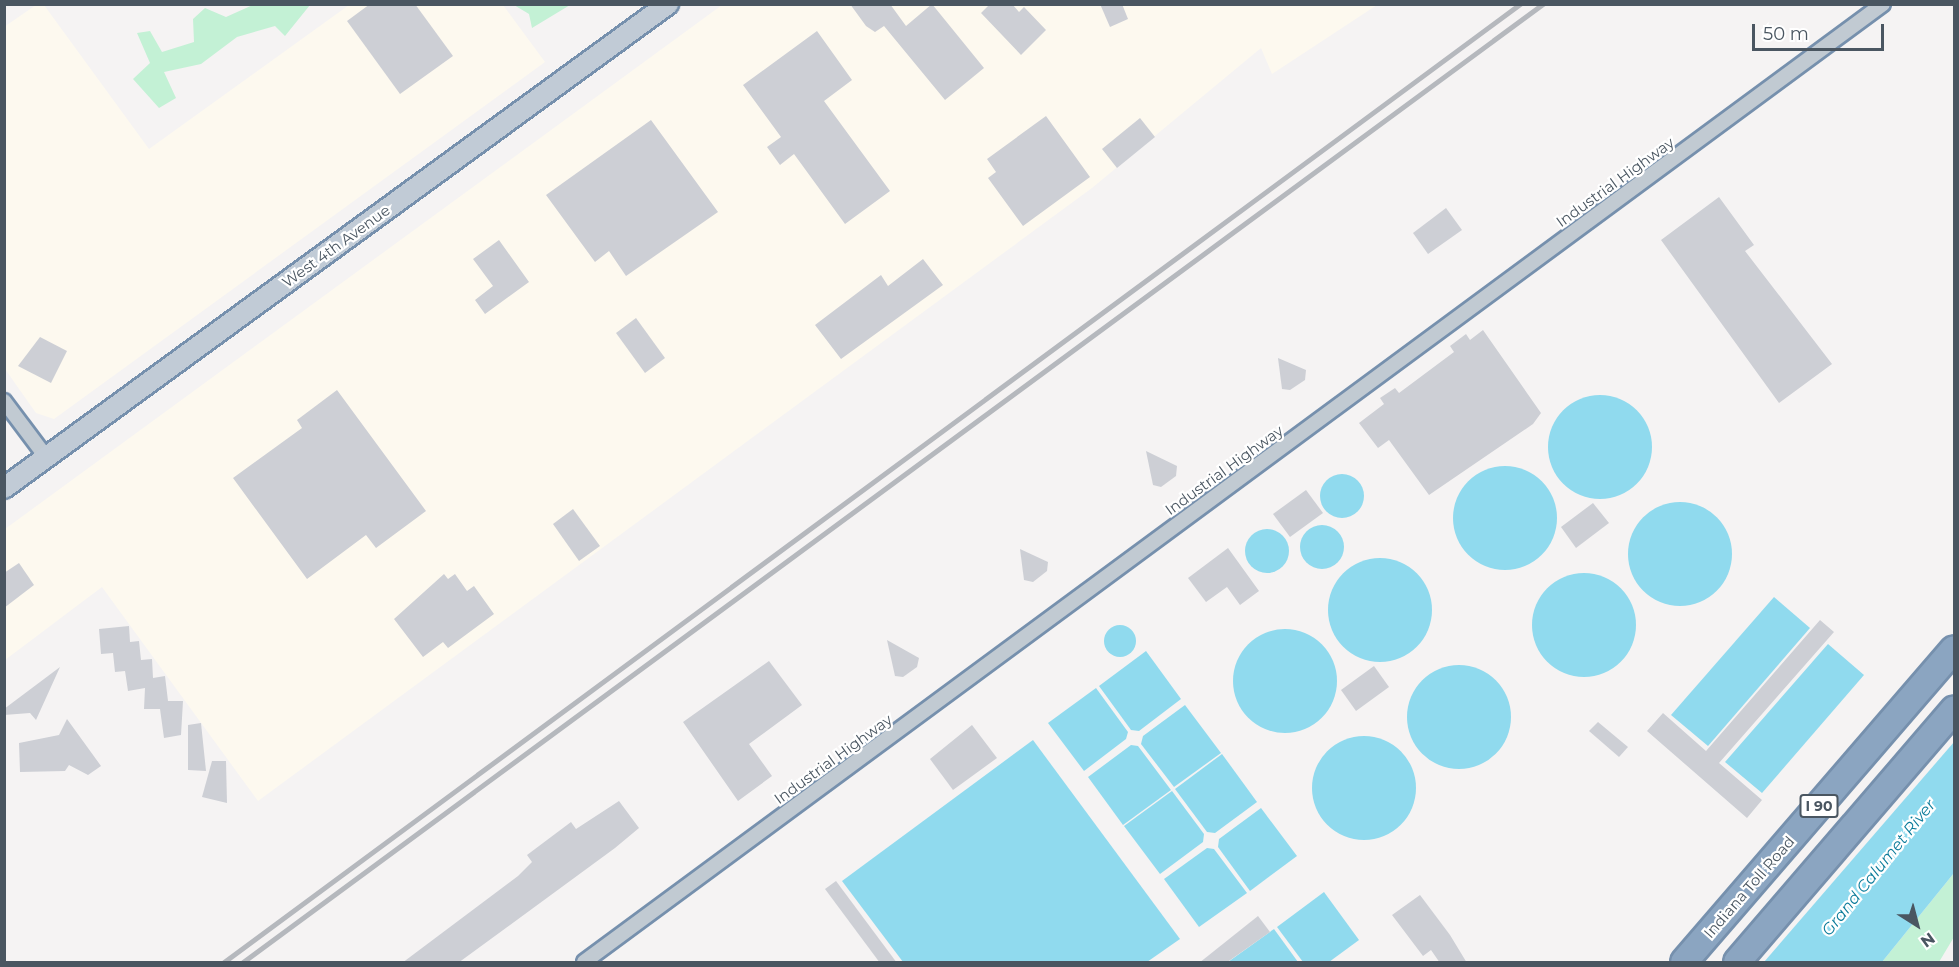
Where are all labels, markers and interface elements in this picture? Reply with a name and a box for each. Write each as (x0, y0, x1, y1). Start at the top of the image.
scale bar (1755, 12, 1887, 50)
text: 50 m (1763, 23, 1809, 45)
street label: Industrial Highway (1553, 133, 1677, 231)
street label: West 4th Avenue (279, 201, 393, 291)
street label: Industrial Highway (1162, 421, 1286, 519)
street label: Industrial Highway (771, 710, 895, 808)
road number: I 90 (1800, 795, 1838, 817)
water label: Grand Calumet River (1818, 796, 1940, 940)
street label: Indiana Toll Road (1700, 832, 1798, 942)
north arrow (1887, 895, 1947, 955)
text: N (1917, 928, 1939, 951)

